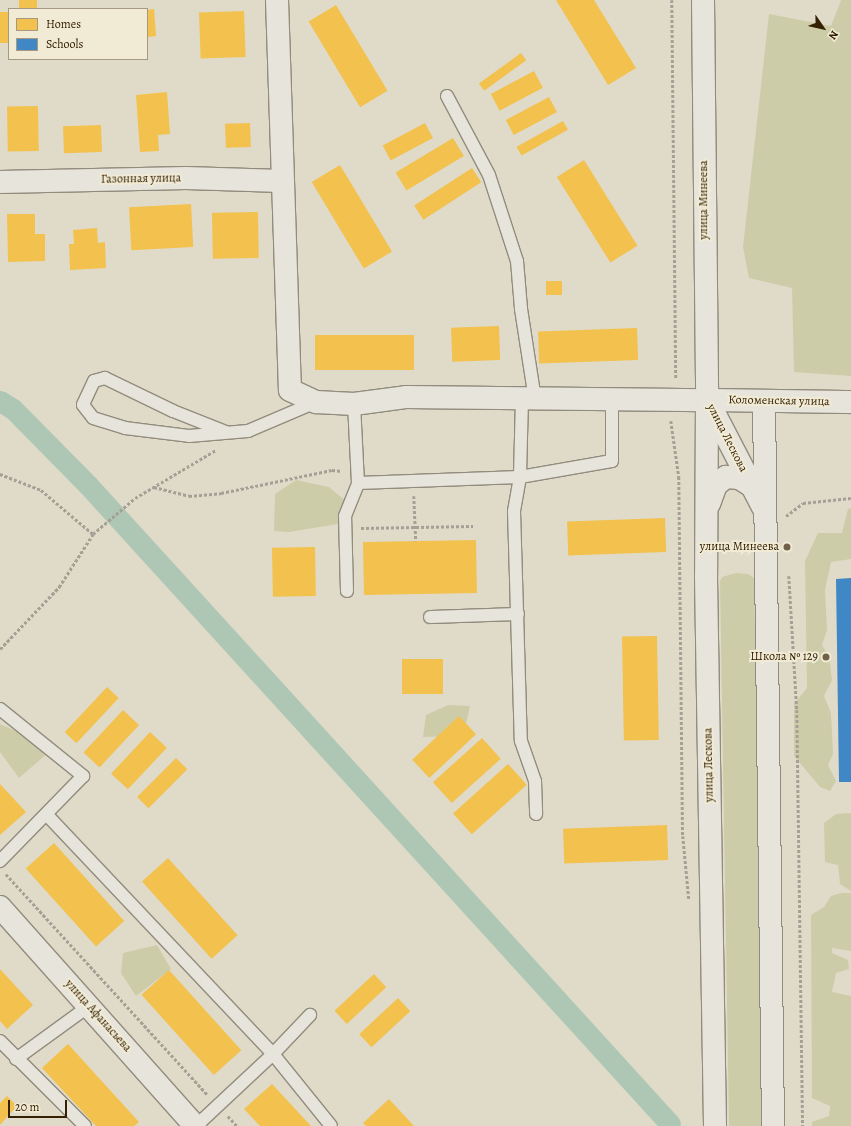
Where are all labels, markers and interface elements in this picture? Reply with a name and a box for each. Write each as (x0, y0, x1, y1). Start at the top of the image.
legend (8, 8, 148, 60)
north arrow (803, 8, 843, 48)
text: Homes (46, 16, 81, 32)
text: N (825, 27, 842, 43)
text: Schools (46, 36, 83, 52)
street label: улица Минеева (697, 160, 711, 240)
street label: Газонная улица (101, 171, 181, 187)
street label: Коломенская улица (728, 393, 830, 409)
street label: улица Лескова (704, 402, 750, 474)
place label: улица Минеева (700, 540, 779, 554)
marker: улица Минеева (782, 542, 792, 552)
place label: Школа № 129 (750, 650, 818, 664)
marker: Школа № 129 (821, 652, 831, 662)
street label: улица Лескова (701, 728, 717, 802)
street label: улица Афанасьева (62, 977, 134, 1055)
scale bar (10, 1092, 69, 1118)
text: 20 m (15, 1099, 39, 1115)

